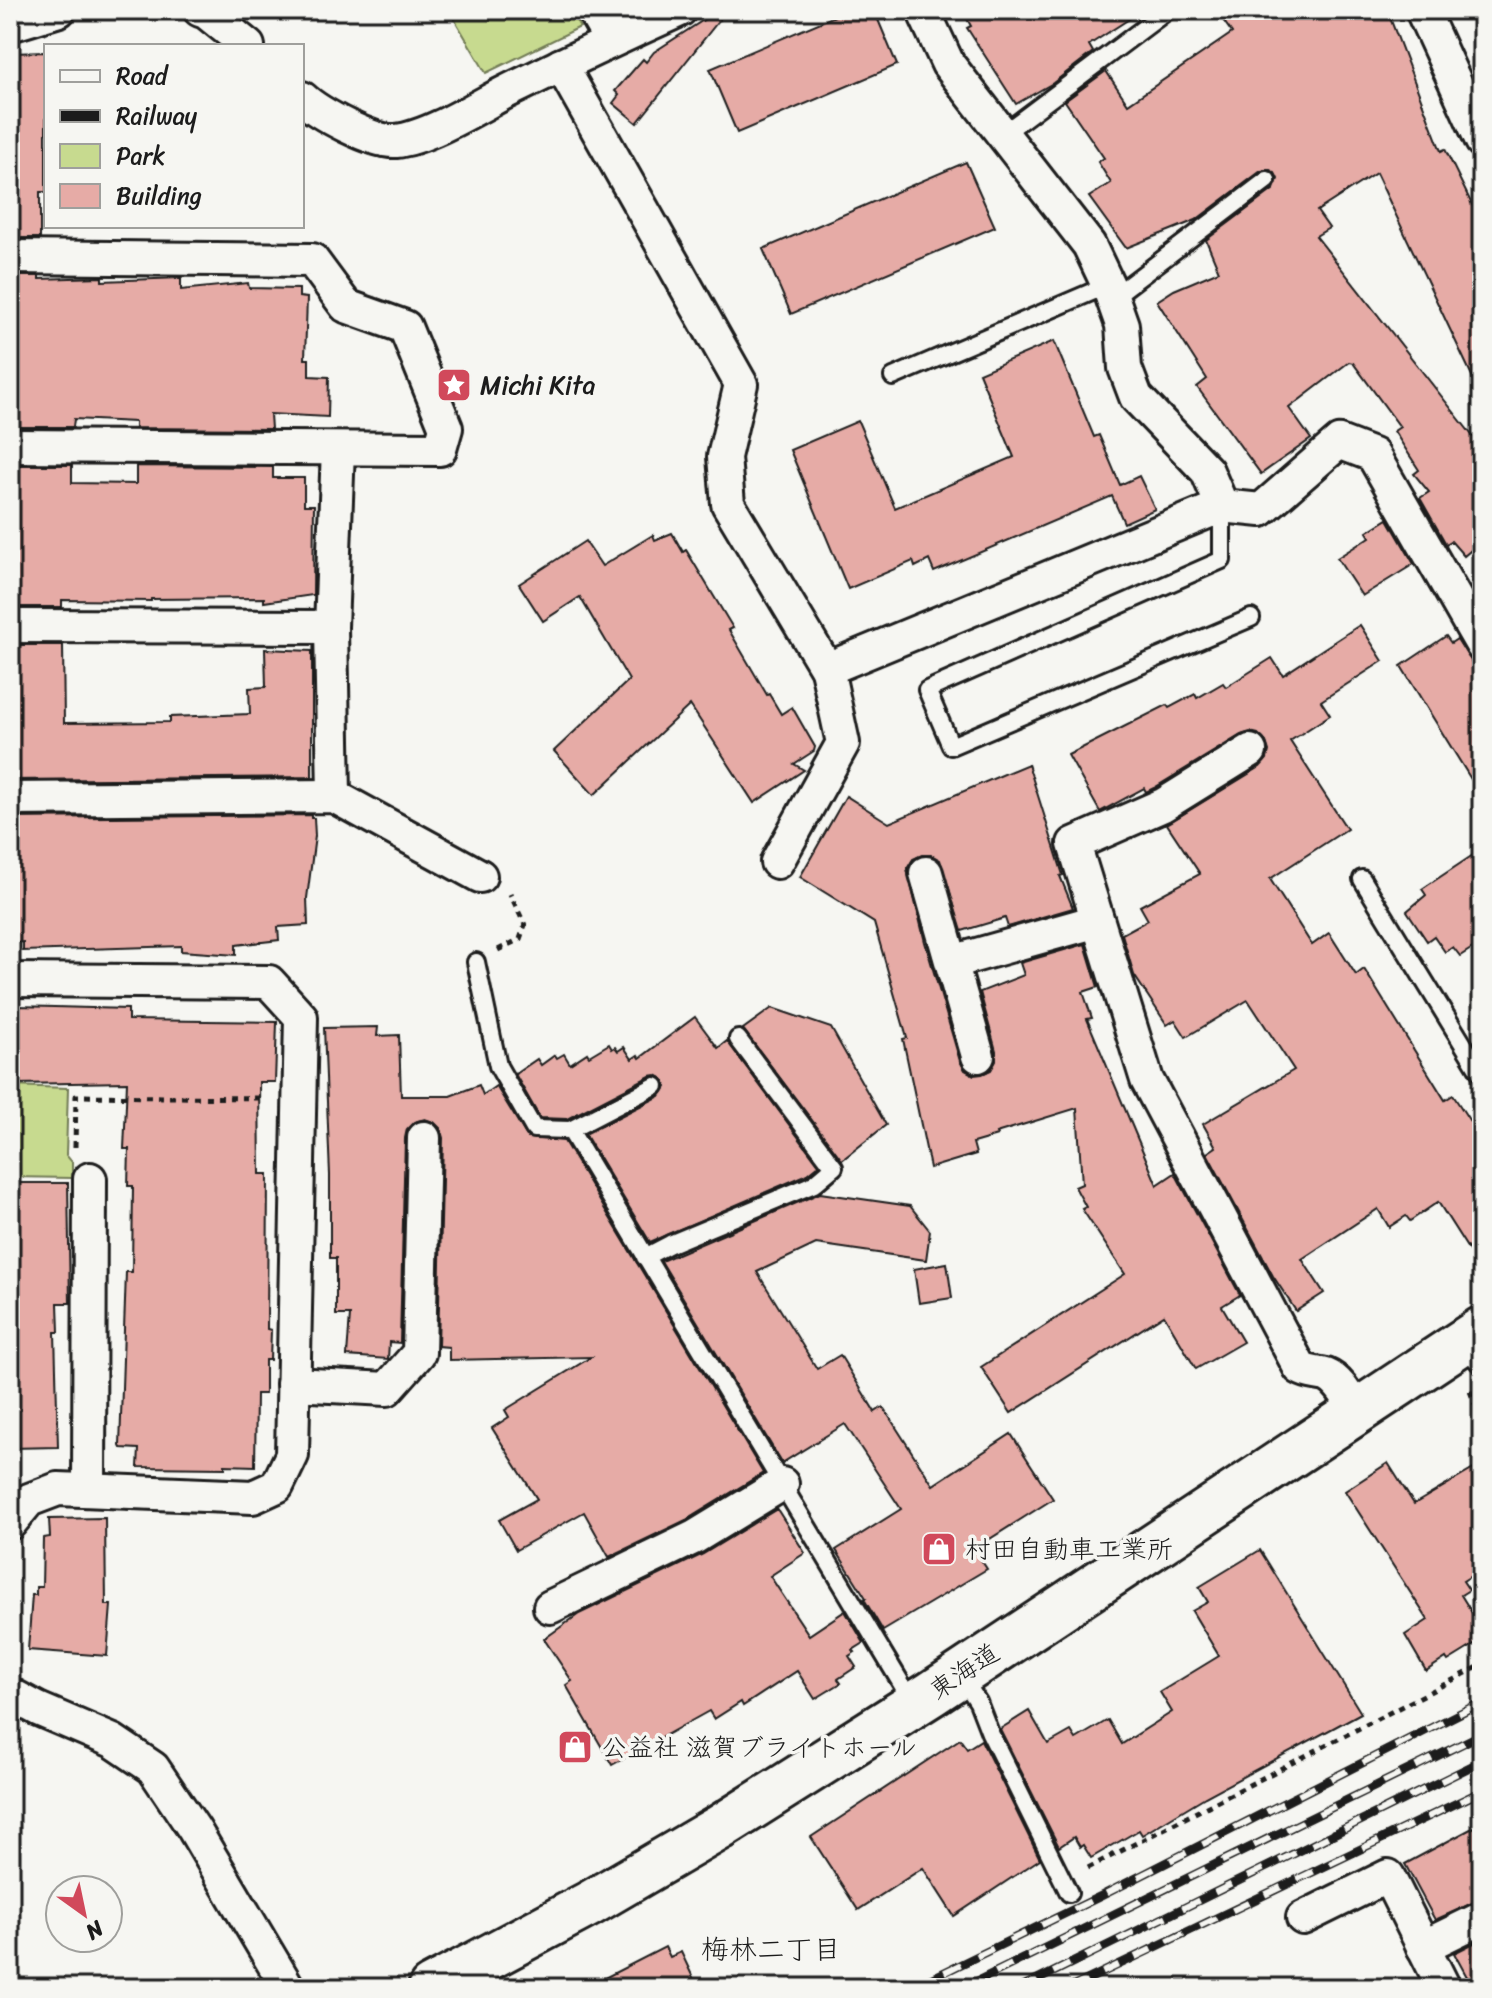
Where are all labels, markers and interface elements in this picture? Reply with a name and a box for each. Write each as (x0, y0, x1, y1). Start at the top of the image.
legend (44, 44, 304, 228)
text: Road (116, 55, 170, 97)
text: Railway (116, 95, 198, 137)
text: Park (116, 135, 165, 177)
text: Building (116, 175, 202, 217)
place label: Michi Kita (480, 362, 595, 408)
place icon: Michi Kita (435, 366, 473, 404)
place label: 村田自動車工業所 (965, 1526, 1173, 1572)
shop icon: 村田自動車工業所 (920, 1530, 958, 1568)
street label: 東海道 (919, 1630, 1009, 1712)
place label: 公益社 滋賀ブライトホール (601, 1724, 917, 1770)
shop icon: 公益社 滋賀ブライトホール (556, 1728, 594, 1766)
north arrow (44, 1874, 124, 1954)
text: N (77, 1909, 112, 1951)
district label: 梅林二丁目 (701, 1925, 841, 1974)

